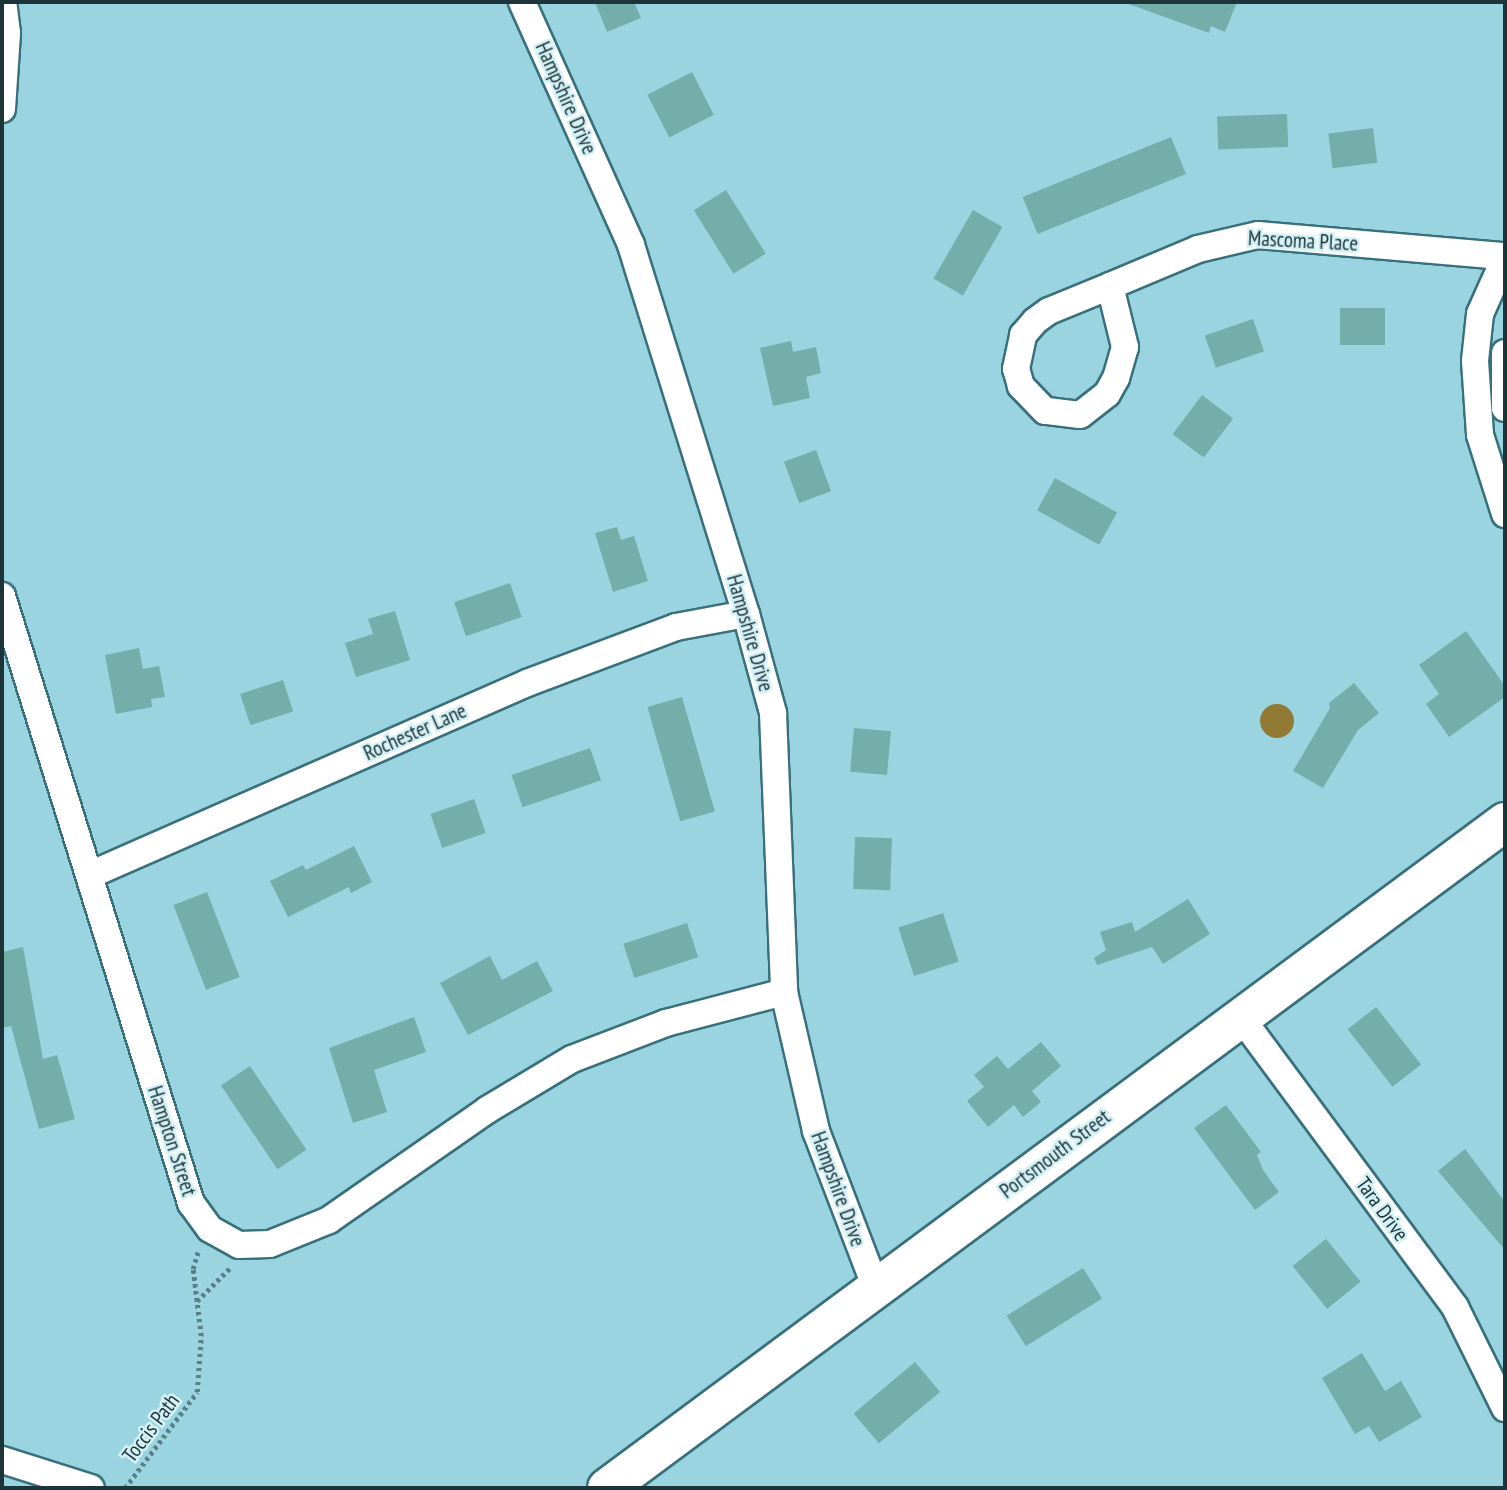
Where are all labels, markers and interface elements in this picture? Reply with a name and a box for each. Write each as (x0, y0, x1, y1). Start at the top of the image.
street label: Hampshire Drive (530, 38, 602, 158)
street label: Mascoma Place (1247, 226, 1359, 256)
street label: Hampshire Drive (721, 572, 779, 694)
street label: Rochester Lane (360, 698, 470, 766)
street label: Hampton Street (142, 1083, 202, 1199)
street label: Portsmouth Street (995, 1104, 1115, 1204)
street label: Hampshire Drive (806, 1128, 870, 1250)
street label: Tara Drive (1350, 1172, 1414, 1246)
street label: Toccis Path (117, 1389, 185, 1467)

